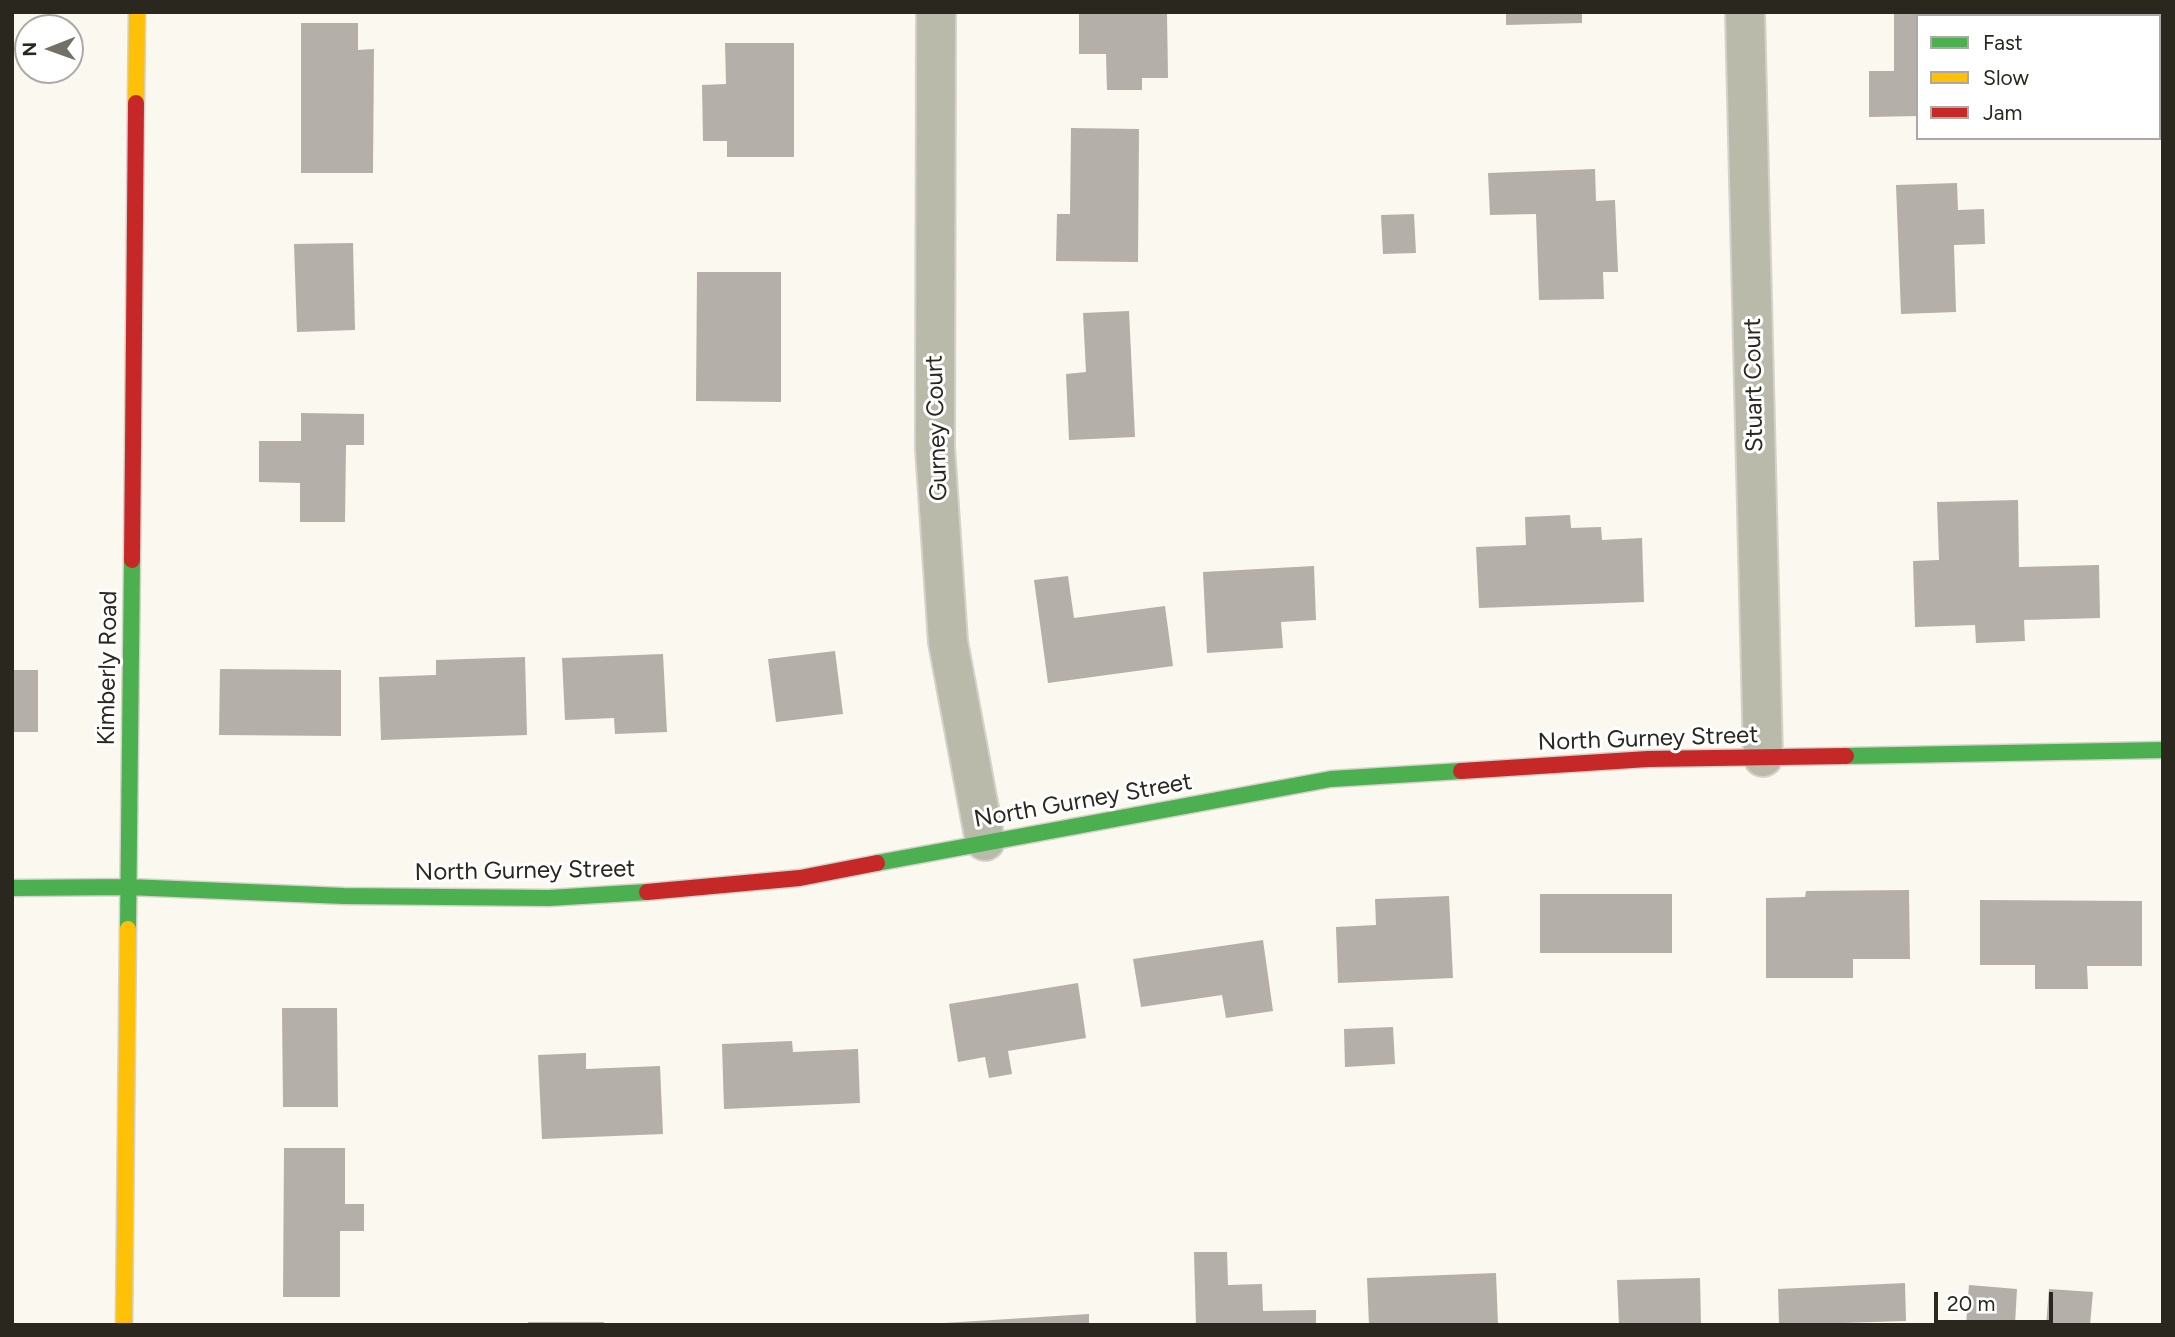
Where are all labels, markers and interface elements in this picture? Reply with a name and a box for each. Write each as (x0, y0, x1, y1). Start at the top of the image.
north arrow (14, 14, 84, 84)
legend (1916, 14, 2161, 140)
text: Fast (1983, 30, 2023, 55)
text: N (18, 42, 41, 57)
text: Slow (1983, 65, 2029, 90)
text: Jam (1983, 100, 2022, 125)
street label: Stuart Court (1738, 318, 1770, 452)
street label: Gurney Court (920, 354, 954, 502)
street label: Kimberly Road (92, 590, 124, 746)
street label: North Gurney Street (1537, 721, 1759, 757)
street label: North Gurney Street (972, 768, 1194, 834)
street label: North Gurney Street (414, 855, 636, 887)
scale bar (1937, 1278, 2056, 1322)
text: 20 m (1947, 1291, 1995, 1316)

